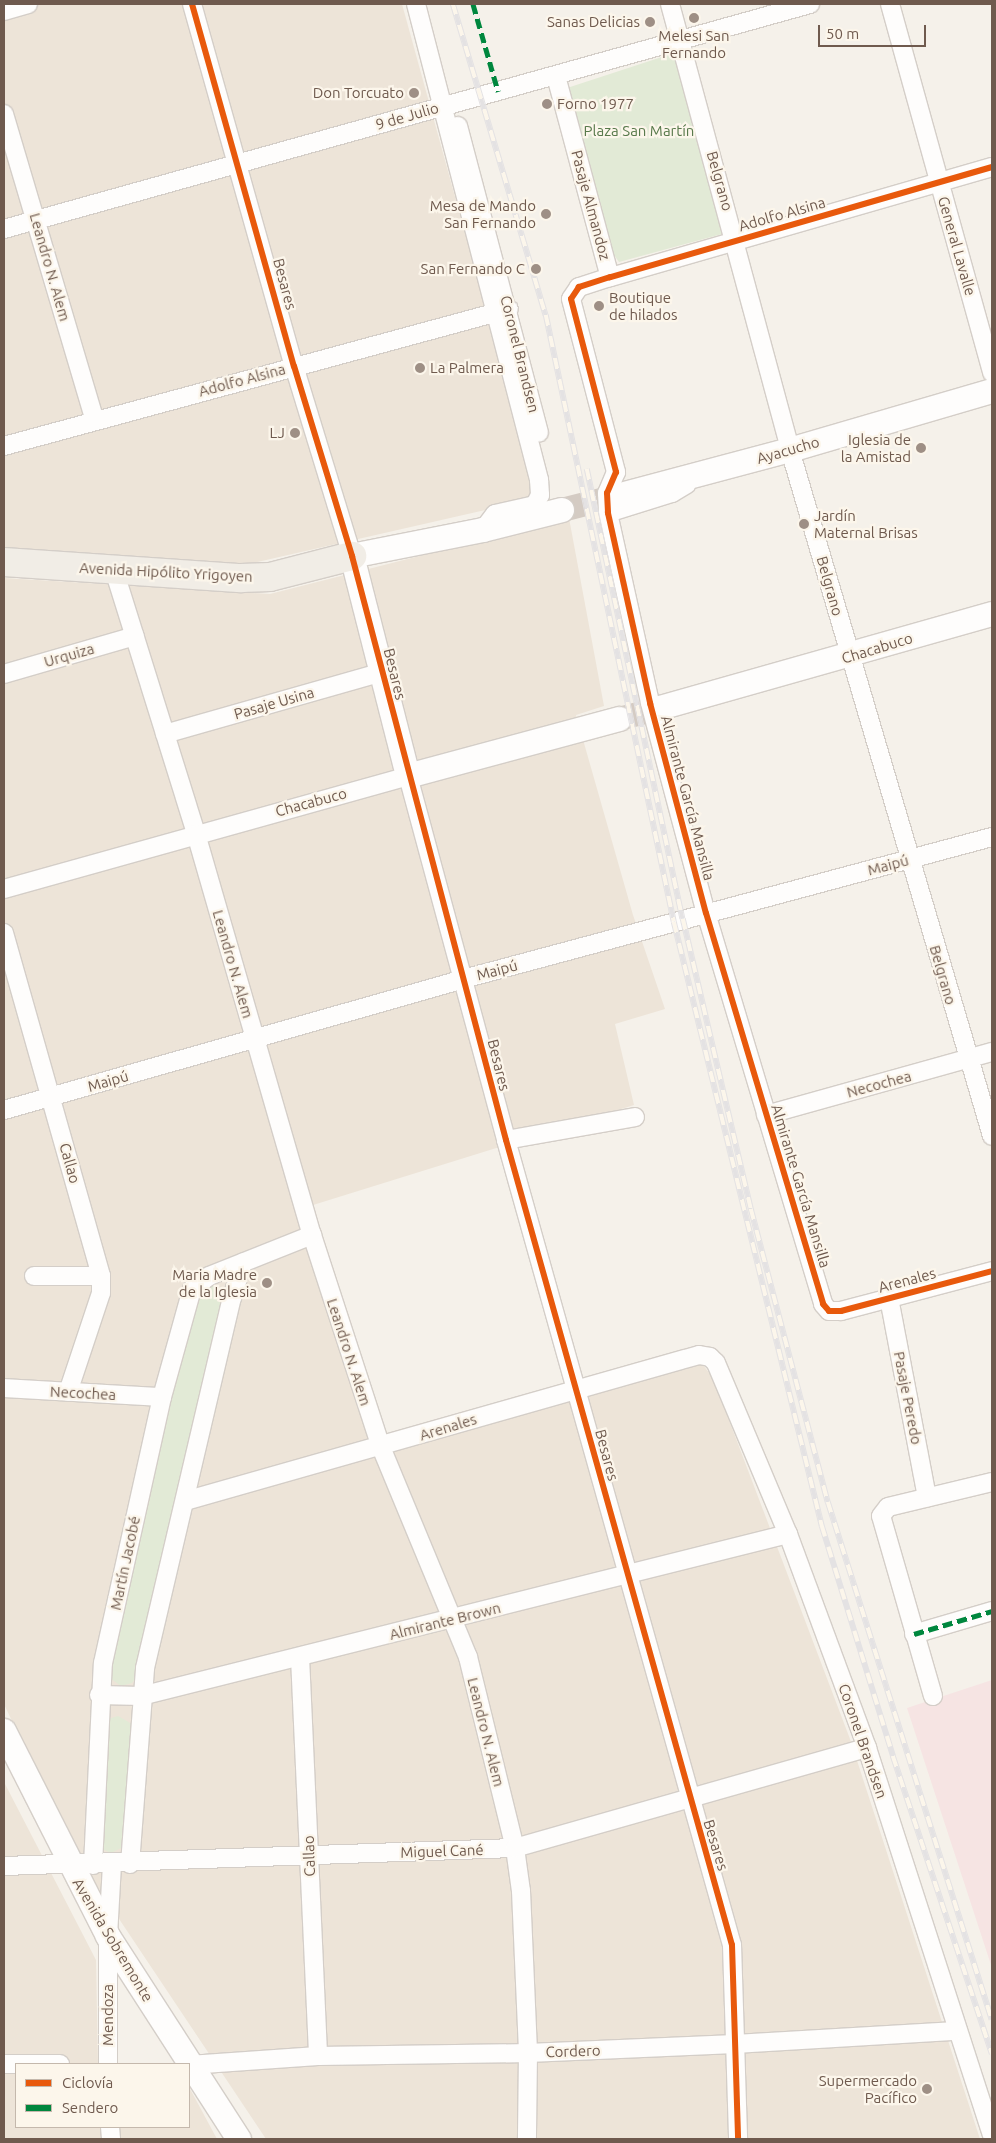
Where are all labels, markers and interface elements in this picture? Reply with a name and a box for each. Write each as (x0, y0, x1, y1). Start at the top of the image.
marker: Melesi San Fernando (688, 12, 700, 24)
place label: Sanas Delicias (547, 13, 640, 31)
scale bar (821, 15, 928, 47)
marker: Sanas Delicias (644, 16, 656, 28)
text: 50 m (826, 25, 859, 42)
place label: Melesi San Fernando (658, 26, 730, 61)
place label: Don Torcuato (313, 84, 404, 102)
marker: Don Torcuato (408, 87, 420, 99)
place label: Forno 1977 (557, 95, 634, 113)
street label: 9 de Julio (373, 98, 441, 134)
marker: Forno 1977 (541, 98, 553, 110)
park label: Plaza San Martín (584, 122, 694, 140)
street label: Pasaje Almandoz (568, 148, 614, 262)
street label: Belgrano (703, 149, 737, 213)
street label: Adolfo Alsina (737, 193, 827, 235)
street label: General Lavalle (934, 194, 980, 298)
place label: Mesa de Mando San Fernando (430, 196, 536, 231)
marker: Mesa de Mando San Fernando (540, 208, 552, 220)
street label: Leandro N. Alem (26, 211, 74, 323)
street label: Besares (270, 256, 300, 312)
place label: San Fernando C (421, 260, 525, 278)
marker: San Fernando C (529, 262, 543, 276)
place label: Boutique de hilados (609, 288, 677, 323)
street label: Coronel Brandsen (497, 294, 543, 414)
marker: Boutique de hilados (593, 300, 605, 312)
place label: La Palmera (430, 359, 504, 377)
street label: Adolfo Alsina (197, 360, 287, 400)
marker: La Palmera (414, 362, 426, 374)
place label: LJ (270, 424, 285, 442)
marker: LJ (289, 427, 301, 439)
place label: Iglesia de la Amistad (841, 430, 911, 465)
street label: Ayacucho (755, 432, 821, 468)
marker: Iglesia de la Amistad (915, 442, 927, 454)
place label: Jardín Maternal Brisas (814, 506, 918, 541)
marker: Jardín Maternal Brisas (798, 518, 810, 530)
street label: Belgrano (813, 554, 847, 618)
street label: Avenida Hipólito Yrigoyen (79, 558, 253, 586)
street label: Chacabuco (839, 629, 915, 667)
street label: Urquiza (42, 639, 96, 671)
street label: Besares (380, 646, 410, 702)
street label: Pasaje Usina (232, 683, 316, 723)
street label: Almirante García Mansilla (657, 714, 719, 882)
street label: Chacabuco (273, 784, 349, 820)
street label: Maipú (866, 851, 910, 879)
street label: Leandro N. Alem (209, 908, 257, 1020)
street label: Belgrano (926, 943, 960, 1007)
street label: Maipú (475, 956, 519, 984)
street label: Besares (484, 1037, 514, 1093)
street label: Maipú (85, 1067, 131, 1095)
street label: Necochea (845, 1067, 913, 1101)
street label: Almirante García Mansilla (768, 1102, 834, 1270)
street label: Callao (56, 1141, 84, 1185)
street label: Arenales (876, 1264, 938, 1296)
place label: Maria Madre de la Iglesia (172, 1265, 257, 1300)
marker: Maria Madre de la Iglesia (261, 1277, 273, 1289)
street label: Leandro N. Alem (323, 1296, 375, 1408)
street label: Pasaje Peredo (890, 1350, 926, 1446)
street label: Necochea (49, 1382, 117, 1404)
street label: Arenales (417, 1410, 479, 1444)
street label: Besares (592, 1427, 622, 1483)
street label: Martín Jacobé (106, 1514, 144, 1612)
street label: Almirante Brown (388, 1598, 502, 1644)
street label: Leandro N. Alem (464, 1676, 508, 1788)
street label: Coronel Brandsen (835, 1681, 891, 1801)
street label: Besares (700, 1817, 732, 1873)
street label: Callao (299, 1835, 319, 1877)
street label: Miguel Cané (400, 1841, 484, 1861)
street label: Avenida Sobremonte (69, 1875, 157, 2005)
street label: Mendoza (99, 1984, 117, 2046)
street label: Cordero (545, 2041, 601, 2061)
legend (15, 2063, 190, 2128)
place label: Supermercado Pacífico (819, 2071, 917, 2106)
text: Ciclovía (62, 2074, 113, 2091)
marker: Supermercado Pacífico (921, 2083, 933, 2095)
text: Sendero (62, 2099, 118, 2116)

